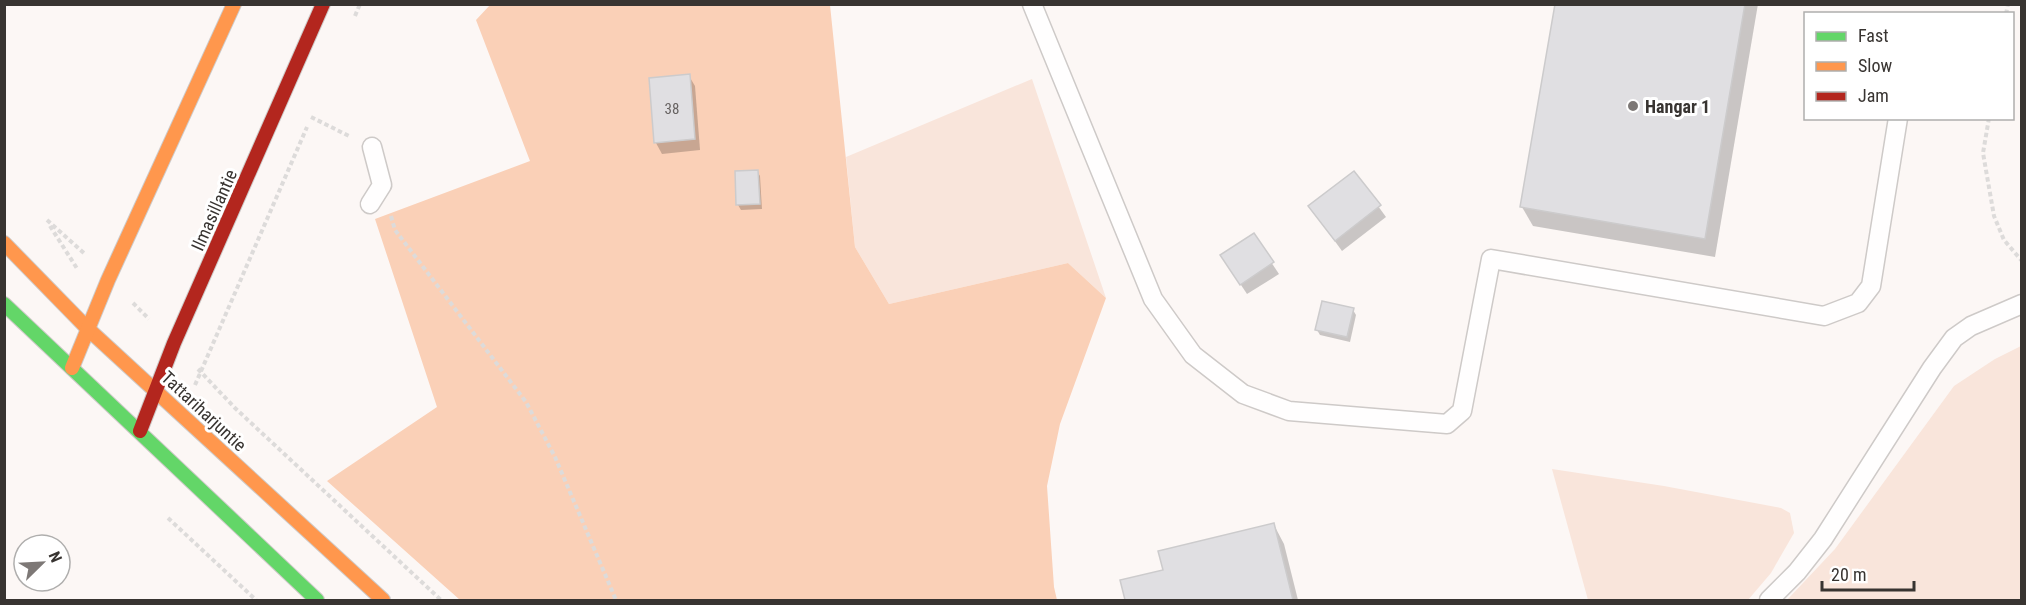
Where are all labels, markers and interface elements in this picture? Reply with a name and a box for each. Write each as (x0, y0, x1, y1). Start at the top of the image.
legend (1804, 12, 2014, 120)
text: Fast (1858, 25, 1889, 46)
text: Slow (1858, 55, 1893, 76)
text: Jam (1858, 85, 1889, 106)
place label: Hangar 1 (1645, 96, 1710, 117)
marker: Hangar 1 (1626, 99, 1640, 113)
house number: 38 (665, 100, 679, 118)
street label: Ilmasillantie (187, 166, 241, 254)
street label: Tattariharjuntie (157, 366, 251, 456)
north arrow (12, 533, 72, 593)
text: N (45, 549, 66, 565)
scale bar (1822, 554, 1914, 592)
text: 20 m (1831, 564, 1866, 585)

